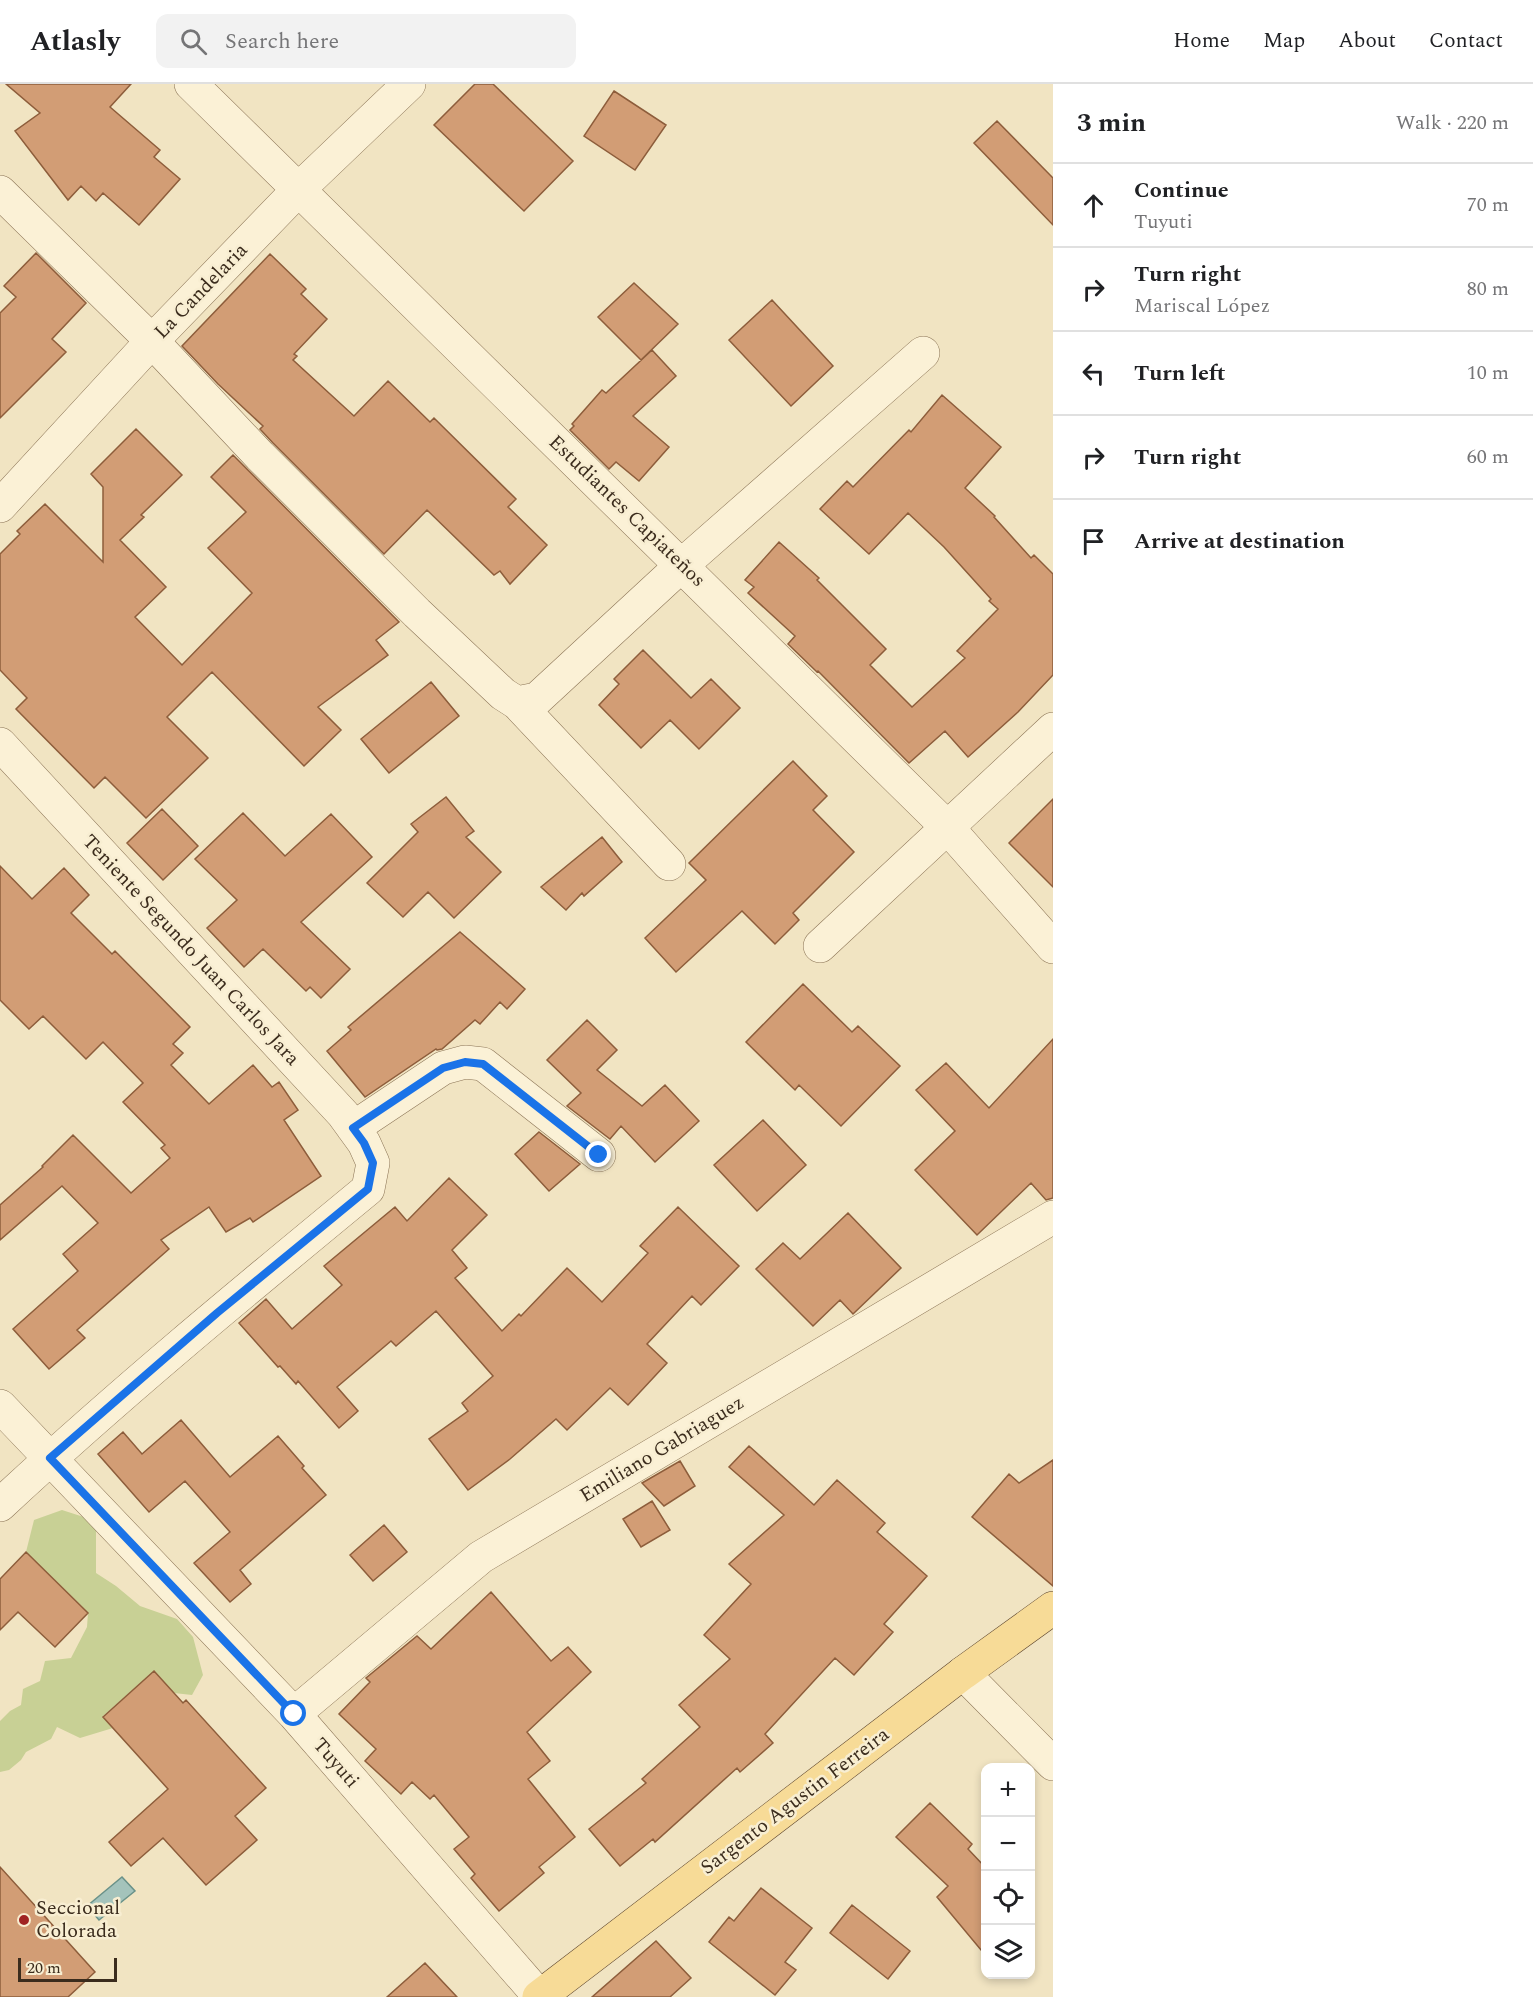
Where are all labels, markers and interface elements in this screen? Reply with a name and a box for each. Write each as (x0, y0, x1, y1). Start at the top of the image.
search box (156, 14, 576, 68)
text: Atlasly (30, 20, 120, 63)
icon: search (177, 25, 210, 58)
text: Search here (225, 25, 339, 58)
text: Home (1173, 25, 1230, 57)
text: Map (1263, 25, 1305, 57)
text: About (1338, 25, 1396, 57)
text: Contact (1429, 25, 1503, 57)
text: 3 min (1077, 103, 1146, 143)
text: Walk · 220 m (1396, 108, 1509, 138)
text: Continue (1134, 174, 1229, 207)
icon: ahead (1077, 189, 1110, 222)
text: 70 m (1467, 190, 1509, 220)
text: Tuyuti (1134, 207, 1193, 237)
street label: La Candelaria (147, 236, 255, 346)
text: Turn right (1134, 258, 1241, 291)
icon: right (1077, 273, 1110, 306)
text: 80 m (1467, 274, 1509, 304)
text: Mariscal López (1134, 291, 1270, 321)
icon: left (1077, 357, 1110, 390)
text: Turn left (1134, 357, 1226, 390)
text: 10 m (1467, 358, 1509, 388)
street label: Estudiantes Capiateños (542, 428, 712, 594)
icon: right (1077, 441, 1110, 474)
text: Turn right (1134, 441, 1241, 474)
text: 60 m (1467, 442, 1509, 472)
icon: arrive (1077, 525, 1110, 558)
text: Arrive at destination (1134, 525, 1345, 558)
street label: Teniente Segundo Juan Carlos Jara (75, 827, 307, 1073)
route end (585, 1141, 611, 1167)
street label: Emiliano Gabriaguez (574, 1388, 750, 1510)
route start (280, 1700, 306, 1726)
street label: Sargento Agustin Ferreira (694, 1720, 896, 1882)
street label: Tuyuti (305, 1731, 367, 1795)
map controls (981, 1763, 1035, 1979)
button: + (981, 1763, 1035, 1817)
button: − (981, 1817, 1035, 1871)
button: locate (981, 1871, 1035, 1925)
place label: Seccional Colorada (36, 1893, 120, 1946)
marker: Seccional Colorada (17, 1913, 31, 1927)
button: layers (981, 1925, 1035, 1979)
scale bar (18, 1955, 117, 1982)
text: 20 m (27, 1956, 61, 1980)

